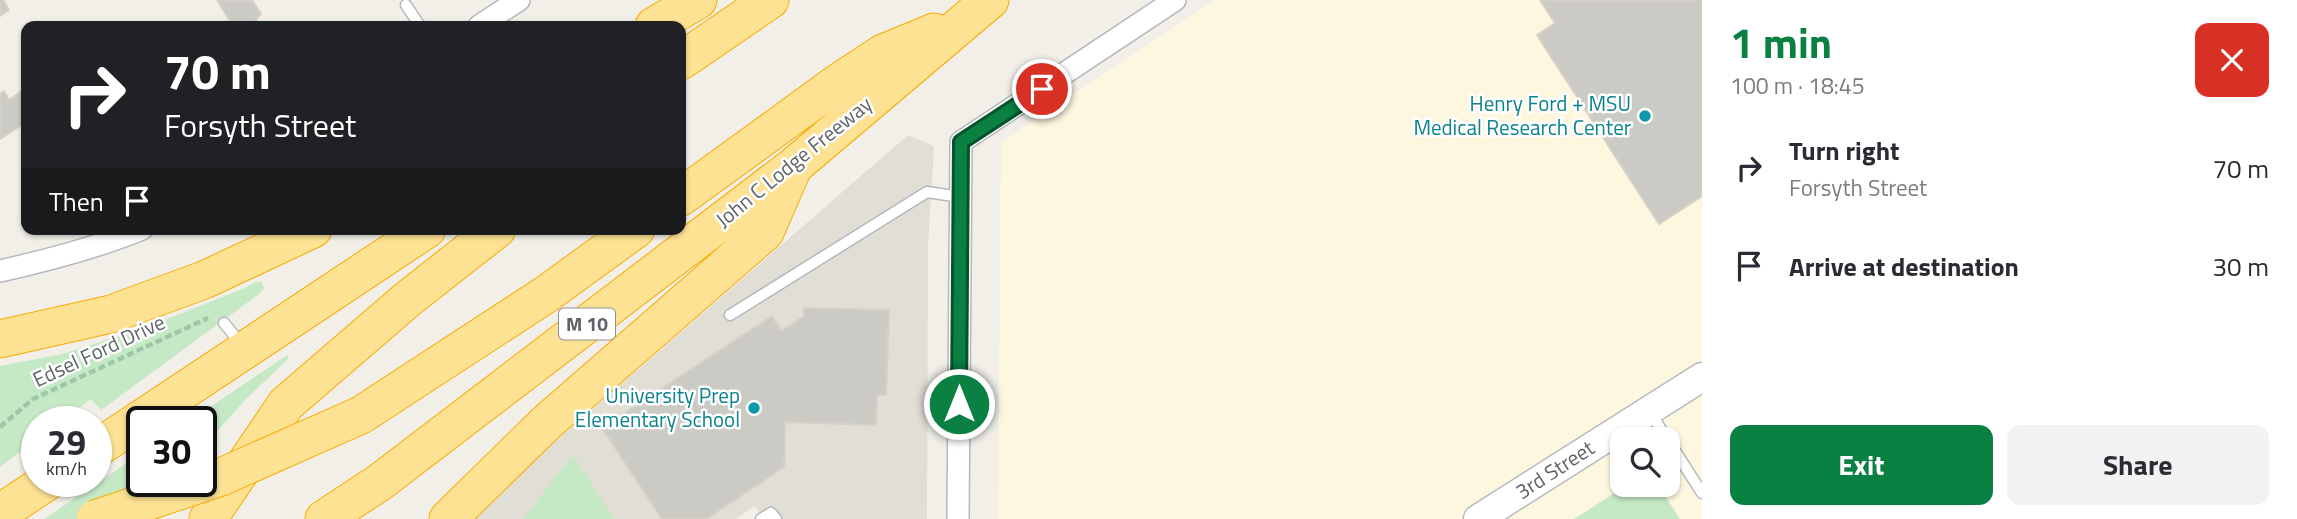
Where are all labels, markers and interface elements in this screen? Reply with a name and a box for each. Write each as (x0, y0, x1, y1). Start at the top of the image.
text: 1 min (1730, 10, 1832, 74)
button: close (2195, 23, 2269, 97)
text: 70 m (164, 33, 271, 108)
icon: right (49, 49, 140, 140)
pin (1012, 59, 1072, 119)
text: 100 m · 18:45 (1730, 68, 1865, 103)
icon: arrive (1023, 70, 1061, 108)
place label: Henry Ford + MSU Medical Research Center (1413, 87, 1631, 143)
street label: John C Lodge Freeway (708, 88, 879, 235)
text: Forsyth Street (164, 101, 356, 149)
marker: Henry Ford + MSU Medical Research Center (1637, 108, 1653, 124)
text: Turn right (1789, 131, 1900, 170)
icon: right (1730, 149, 1768, 187)
text: 70 m (2212, 149, 2269, 188)
text: Forsyth Street (1789, 170, 1927, 205)
text: Then (49, 182, 104, 221)
icon: arrive (118, 182, 156, 220)
icon: arrive (1730, 247, 1768, 285)
text: Arrive at destination (1789, 247, 2019, 286)
text: 30 m (2212, 247, 2269, 286)
street label: Edsel Ford Drive (27, 305, 170, 395)
road number: M 10 (559, 308, 615, 340)
position arrow (922, 367, 996, 441)
place label: University Prep Elementary School (575, 379, 740, 435)
marker: University Prep Elementary School (746, 400, 762, 416)
speed limit sign: 30 (126, 406, 217, 497)
text: 29 (47, 415, 86, 469)
button: Exit (1730, 425, 1993, 505)
button: Share (2007, 425, 2269, 505)
map controls (1610, 427, 1680, 497)
button: search (1610, 427, 1680, 497)
street label: 3rd Street (1509, 431, 1601, 507)
text: km/h (46, 455, 87, 482)

